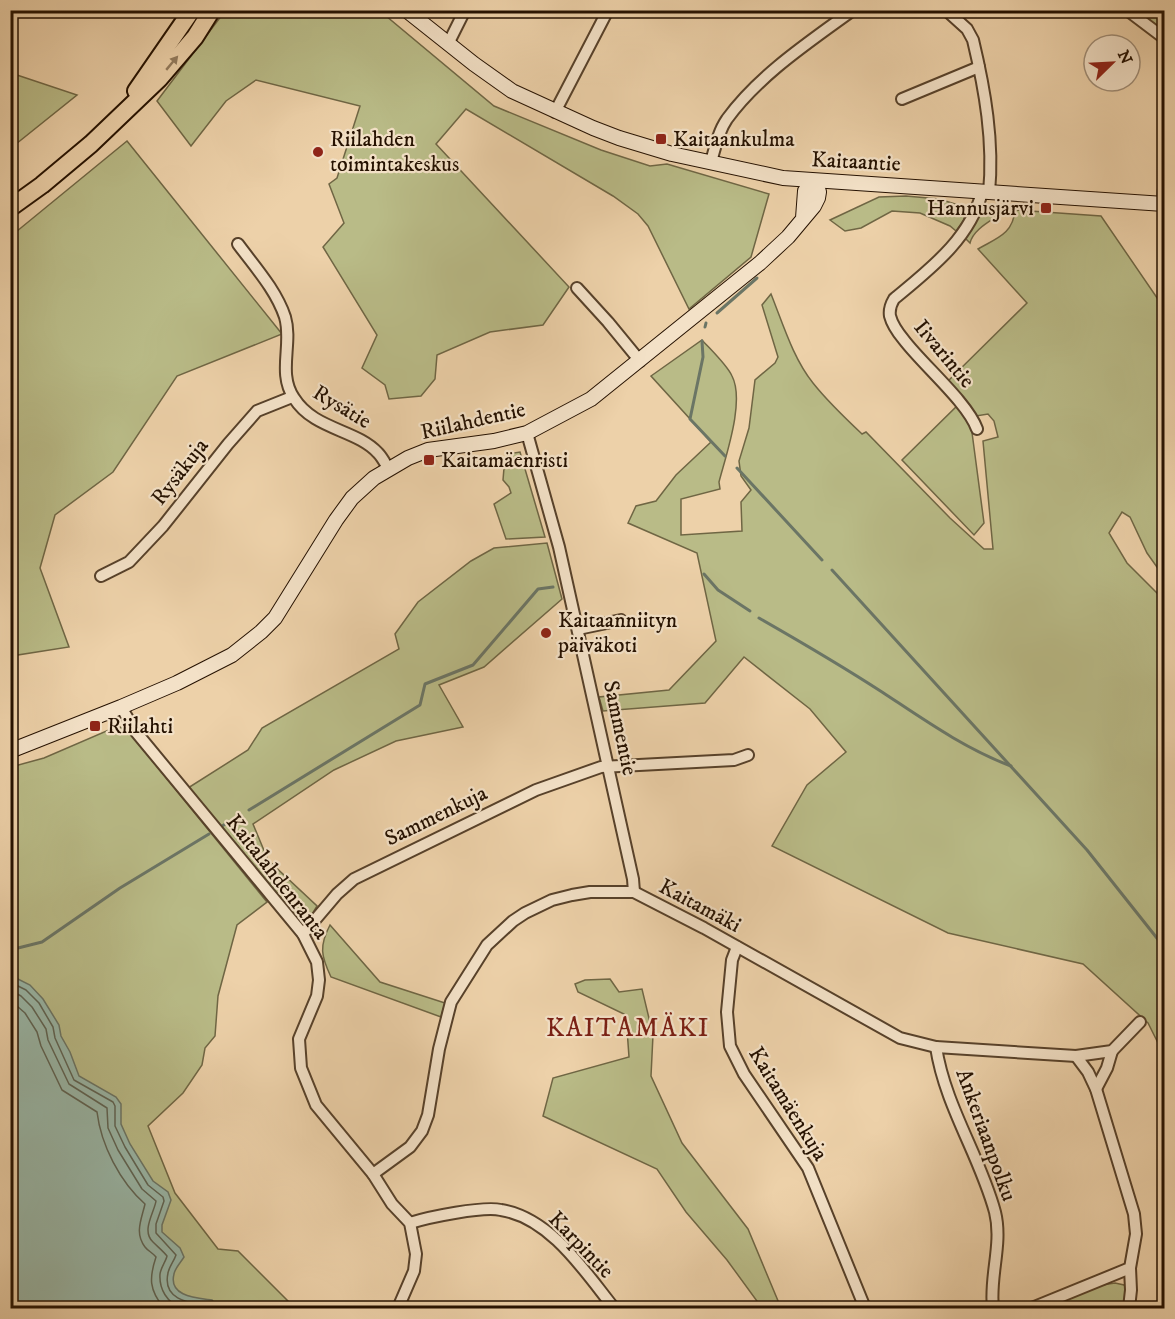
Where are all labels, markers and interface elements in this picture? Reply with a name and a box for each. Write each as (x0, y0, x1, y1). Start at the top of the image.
north arrow (1082, 33, 1142, 93)
text: N (1113, 47, 1137, 67)
one-way arrow (166, 55, 179, 71)
place label: Riilahden toimintakeskus (330, 126, 459, 178)
place label: Kaitaankulma (673, 126, 795, 153)
marker: Kaitaankulma (654, 132, 668, 146)
marker: Riilahden toimintakeskus (311, 145, 325, 159)
street label: Kaitaantie (811, 146, 901, 178)
place label: Hannusjärvi (927, 195, 1034, 222)
marker: Hannusjärvi (1039, 201, 1053, 215)
street label: Iivarintie (908, 314, 980, 394)
street label: Rysätie (308, 379, 376, 435)
street label: Riilahdentie (418, 396, 528, 446)
street label: Rysäkuja (145, 433, 215, 511)
place label: Kaitamäenristi (441, 447, 568, 474)
marker: Kaitamäenristi (422, 453, 436, 467)
place label: Kaitaanniityn päiväkoti (557, 607, 678, 659)
marker: Kaitaanniityn päiväkoti (539, 626, 553, 640)
street label: Sammentie (597, 678, 643, 778)
place label: Riilahti (107, 713, 173, 740)
marker: Riilahti (88, 719, 102, 733)
street label: Sammenkuja (380, 779, 492, 852)
street label: Kaitalahdenranta (220, 809, 335, 945)
street label: Kaitamäki (654, 873, 746, 939)
district label: KAITAMÄKI (546, 1012, 710, 1045)
street label: Kaitamäenkuja (742, 1042, 834, 1167)
street label: Ankeriaanpolku (950, 1065, 1022, 1205)
street label: Karpintie (542, 1206, 620, 1284)

